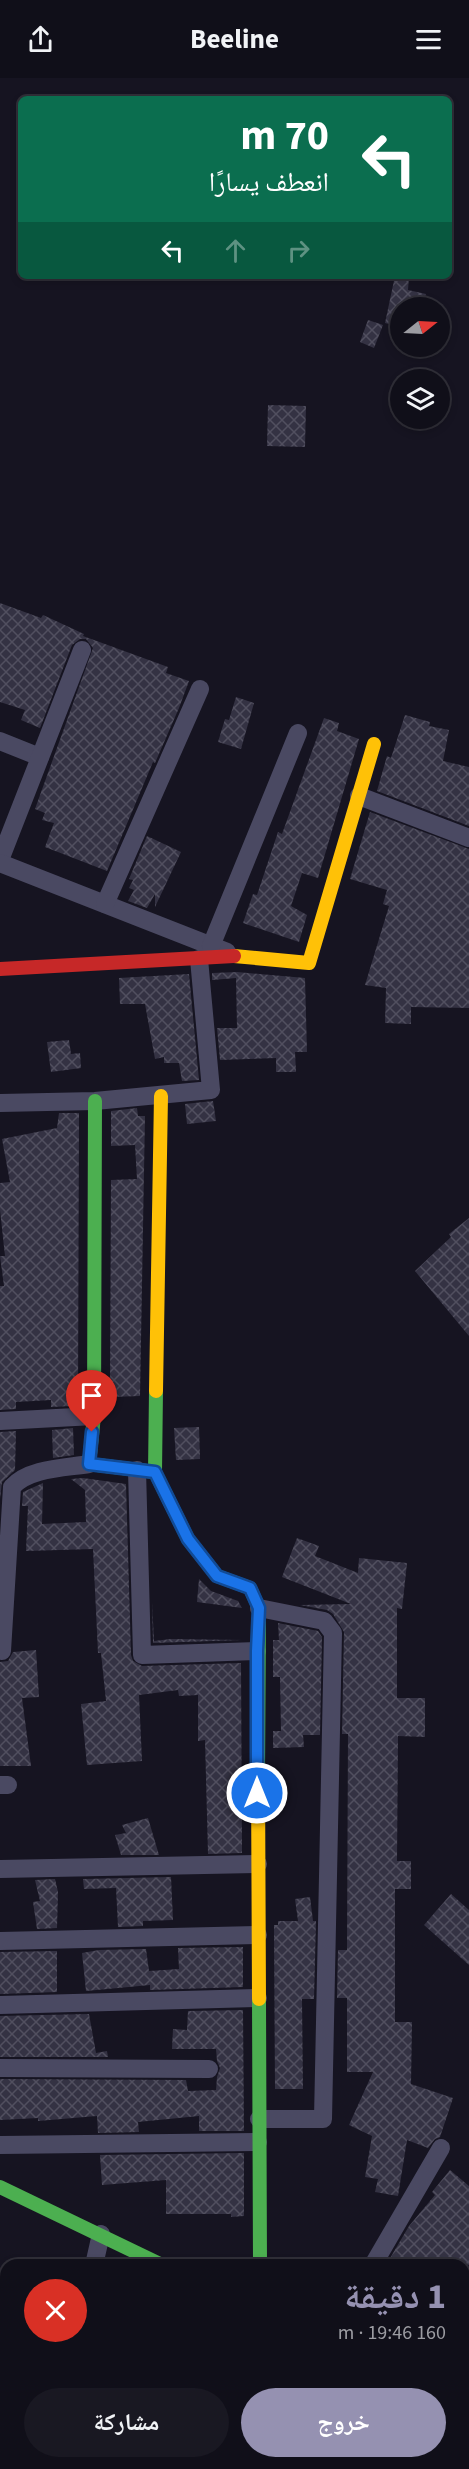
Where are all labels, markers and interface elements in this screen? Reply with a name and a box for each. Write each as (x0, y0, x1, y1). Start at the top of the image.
text: Beeline (190, 20, 279, 59)
icon: share (24, 23, 57, 56)
icon: menu (412, 23, 445, 56)
text: 70 m (240, 106, 329, 166)
icon: left (350, 120, 428, 198)
text: انعطف يسارًا (209, 163, 329, 202)
icon: left (156, 234, 189, 267)
icon: ahead (219, 234, 252, 267)
icon: right (282, 234, 315, 267)
north arrow (390, 297, 450, 357)
map controls (390, 297, 450, 429)
button: layers (390, 369, 450, 429)
pin (66, 1370, 117, 1432)
icon: arrive (75, 1379, 108, 1412)
position arrow (225, 1761, 289, 1825)
text: 1 دقيقة (344, 2271, 446, 2322)
button: close (24, 2279, 87, 2342)
text: 160 m · 19:46 (338, 2319, 446, 2347)
button: مشاركة (24, 2388, 229, 2457)
button: خروج (241, 2388, 446, 2457)

